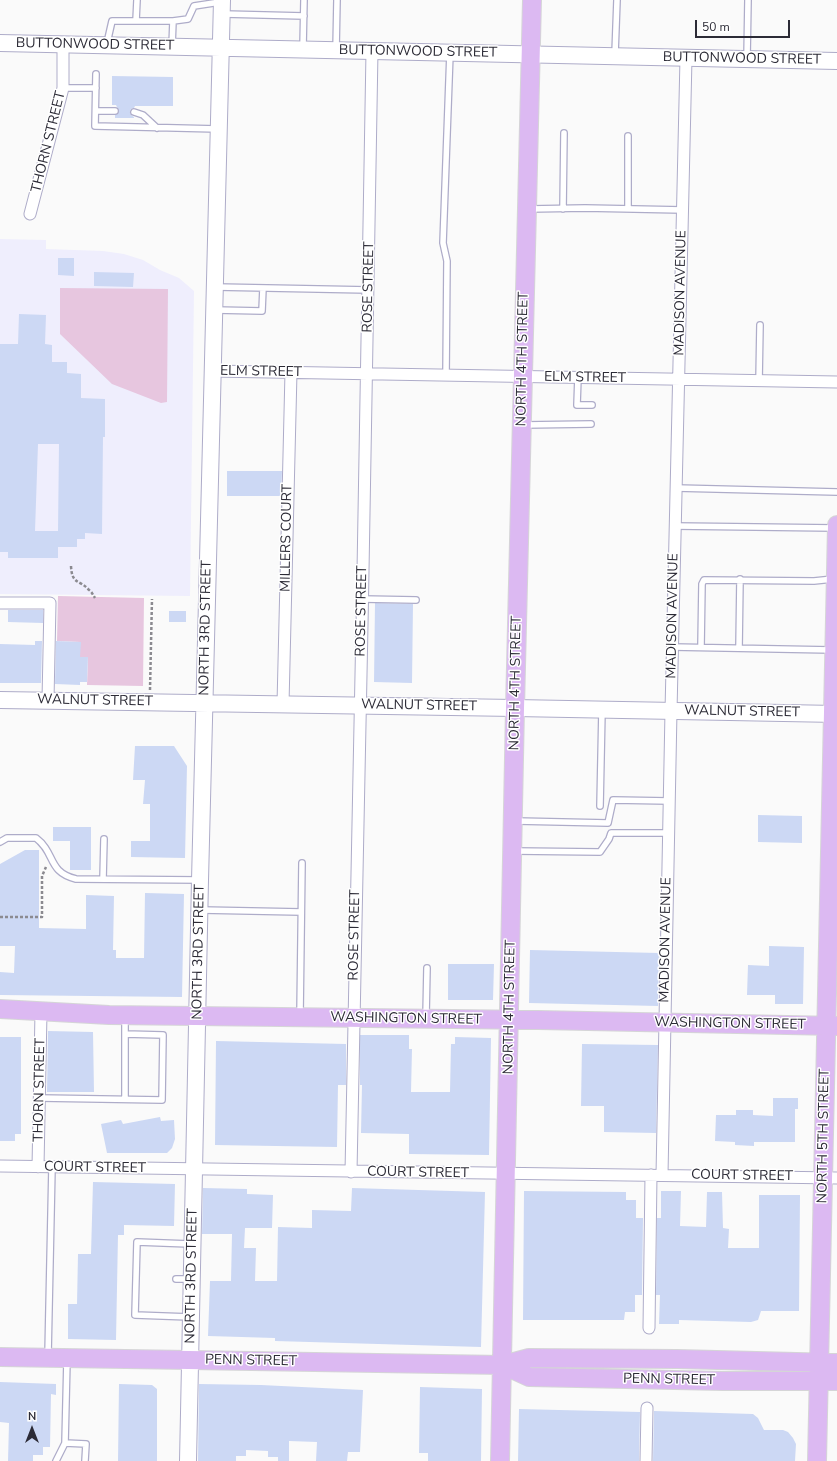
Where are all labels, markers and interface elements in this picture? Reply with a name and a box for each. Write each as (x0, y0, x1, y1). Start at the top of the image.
scale bar (697, 12, 792, 38)
text: 50 m (702, 19, 730, 35)
street label: BUTTONWOOD STREET (16, 35, 174, 55)
street label: BUTTONWOOD STREET (339, 42, 497, 62)
street label: BUTTONWOOD STREET (663, 49, 821, 69)
street label: THORN STREET (28, 90, 70, 194)
street label: MADISON AVENUE (672, 230, 690, 356)
street label: ROSE STREET (360, 241, 378, 333)
street label: NORTH 4TH STREET (513, 292, 533, 426)
street label: ELM STREET (220, 363, 302, 381)
street label: ELM STREET (544, 369, 626, 387)
street label: MILLERS COURT (278, 484, 296, 592)
street label: MADISON AVENUE (664, 553, 682, 679)
street label: NORTH 3RD STREET (196, 560, 216, 696)
street label: ROSE STREET (353, 565, 371, 657)
street label: NORTH 4TH STREET (506, 616, 526, 750)
street label: WALNUT STREET (37, 692, 153, 710)
street label: WALNUT STREET (361, 697, 477, 715)
street label: WALNUT STREET (684, 703, 800, 721)
street label: MADISON AVENUE (657, 877, 675, 1003)
street label: NORTH 3RD STREET (189, 884, 209, 1020)
street label: ROSE STREET (346, 889, 364, 981)
street label: NORTH 4TH STREET (500, 940, 520, 1074)
street label: WASHINGTON STREET (330, 1009, 482, 1029)
street label: WASHINGTON STREET (654, 1014, 806, 1034)
street label: THORN STREET (31, 1038, 49, 1142)
street label: NORTH 5TH STREET (814, 1069, 834, 1203)
street label: COURT STREET (44, 1159, 146, 1177)
street label: COURT STREET (367, 1164, 469, 1182)
street label: COURT STREET (691, 1167, 793, 1185)
street label: NORTH 3RD STREET (182, 1208, 202, 1344)
street label: PENN STREET (205, 1352, 297, 1370)
street label: PENN STREET (623, 1371, 715, 1389)
north arrow (12, 1409, 52, 1449)
text: N (28, 1409, 36, 1424)

